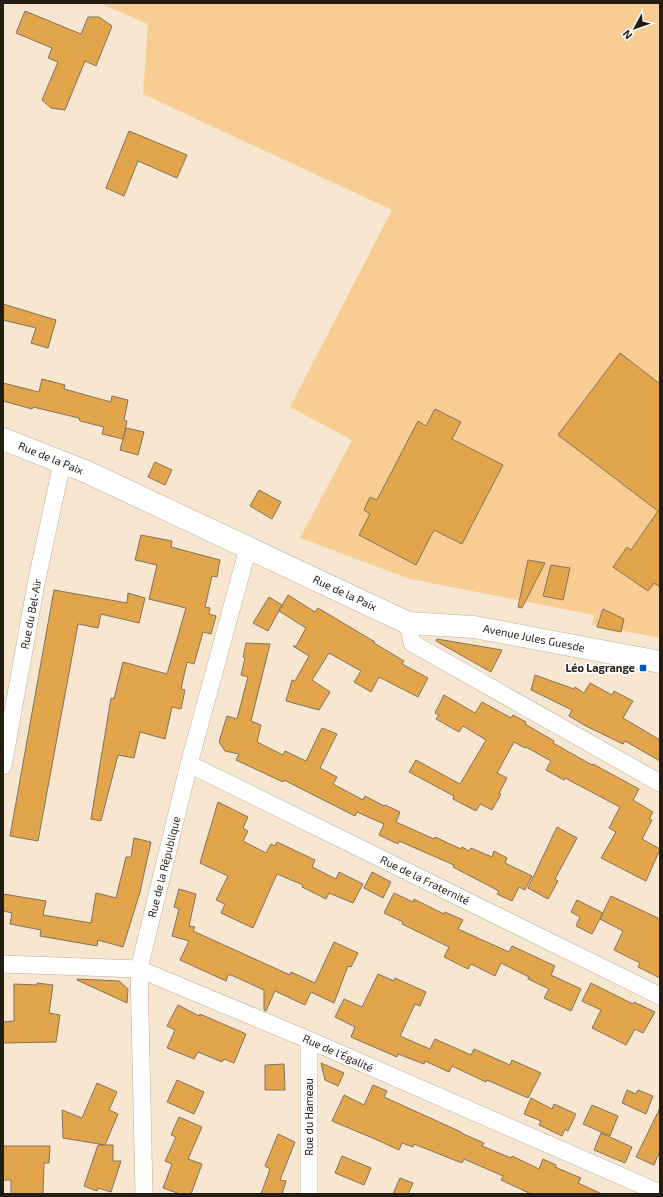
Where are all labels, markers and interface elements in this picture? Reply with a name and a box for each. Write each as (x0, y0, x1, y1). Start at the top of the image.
north arrow (615, 8, 655, 48)
text: N (620, 28, 635, 42)
street label: Rue de la Paix (17, 439, 86, 477)
street label: Rue de la Paix (311, 572, 379, 613)
street label: Rue du Bel-Air (17, 577, 44, 650)
street label: Avenue Jules Guesde (482, 621, 586, 654)
place label: Léo Lagrange (565, 661, 635, 674)
marker: Léo Lagrange (638, 663, 648, 673)
street label: Rue de la République (145, 815, 182, 919)
street label: Rue de la Fraternité (378, 852, 472, 907)
street label: Rue de l'Égalité (301, 1031, 376, 1074)
street label: Rue du Hameau (302, 1078, 315, 1156)

